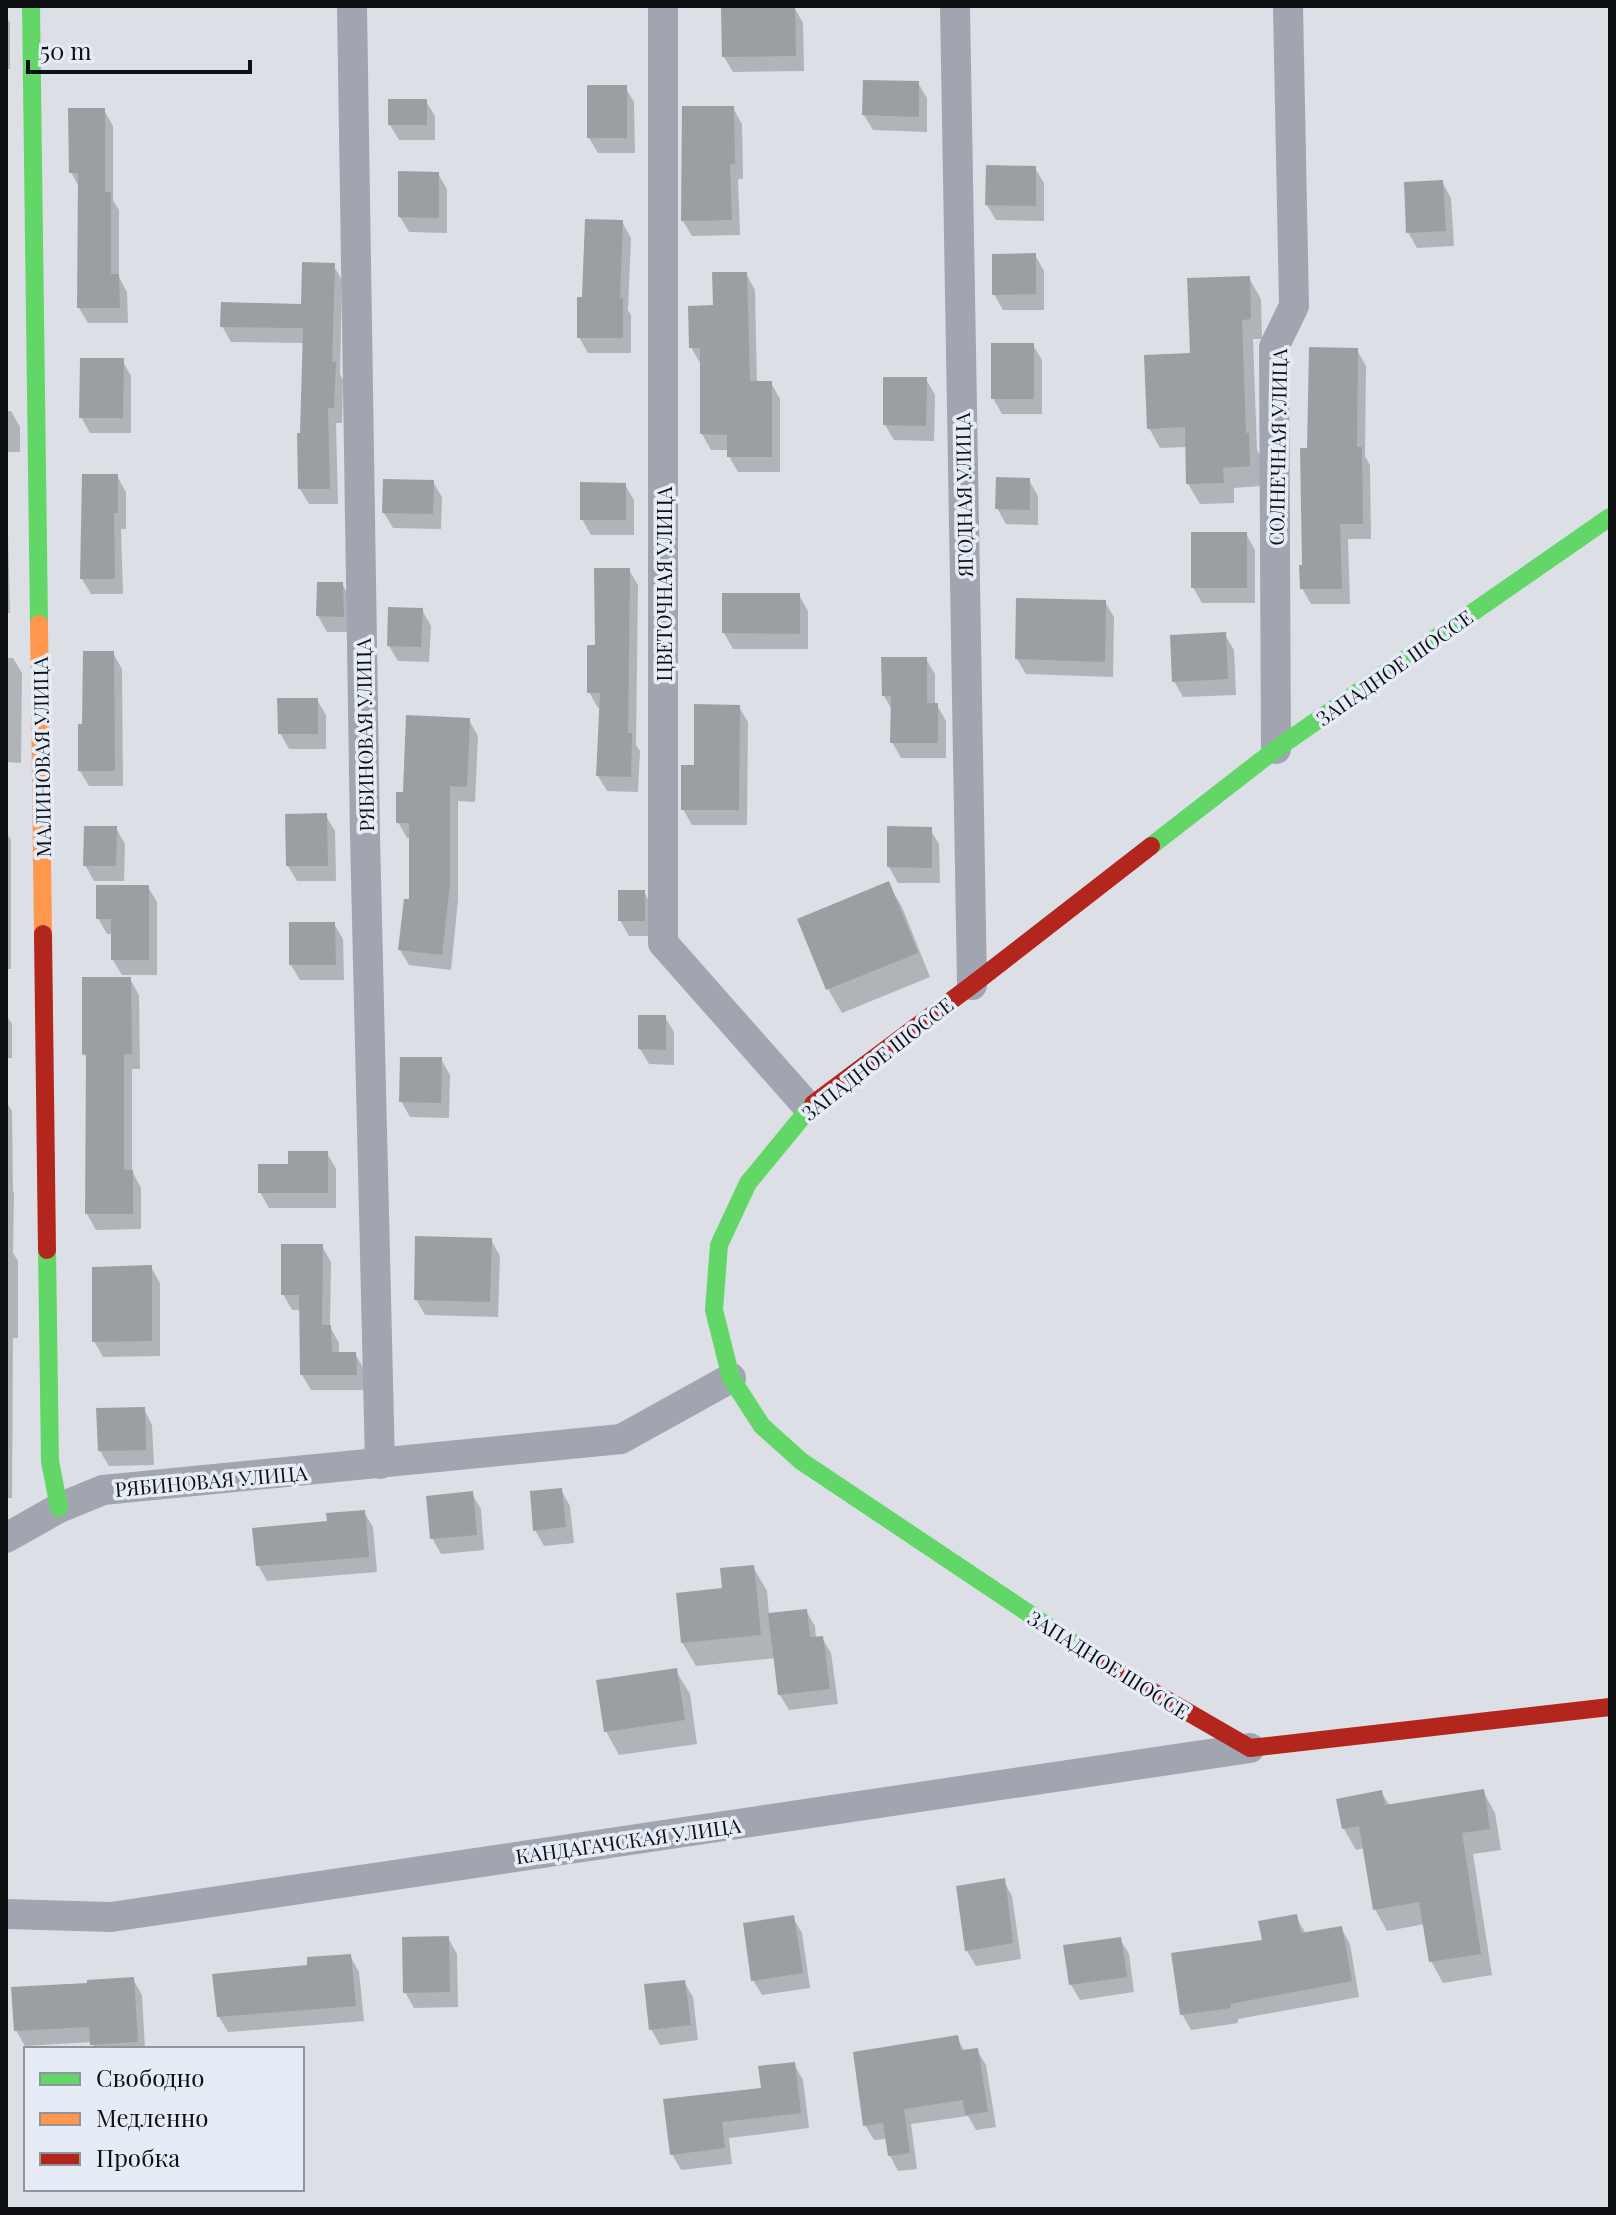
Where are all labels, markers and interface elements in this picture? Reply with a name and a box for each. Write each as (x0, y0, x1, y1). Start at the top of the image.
scale bar (28, 24, 250, 74)
text: 50 m (40, 34, 92, 66)
street label: СОЛНЕЧНАЯ УЛИЦА (1262, 348, 1292, 546)
street label: ЯГОДНАЯ УЛИЦА (948, 412, 978, 579)
street label: ЦВЕТОЧНАЯ УЛИЦА (650, 486, 677, 681)
street label: ЗАПАДНОЕ ШОССЕ (1310, 603, 1478, 731)
street label: РЯБИНОВАЯ УЛИЦА (349, 638, 379, 832)
street label: МАЛИНОВАЯ УЛИЦА (26, 656, 56, 858)
street label: ЗАПАДНОЕ ШОССЕ (796, 990, 958, 1126)
street label: РЯБИНОВАЯ УЛИЦА (113, 1458, 309, 1502)
street label: ЗАПАДНОЕ ШОССЕ (1023, 1604, 1195, 1724)
street label: КАНДАГАЧСКАЯ УЛИЦА (514, 1811, 743, 1869)
legend (24, 2047, 304, 2191)
text: Свободно (96, 2061, 204, 2093)
text: Медленно (96, 2101, 209, 2133)
text: Пробка (96, 2141, 180, 2173)

